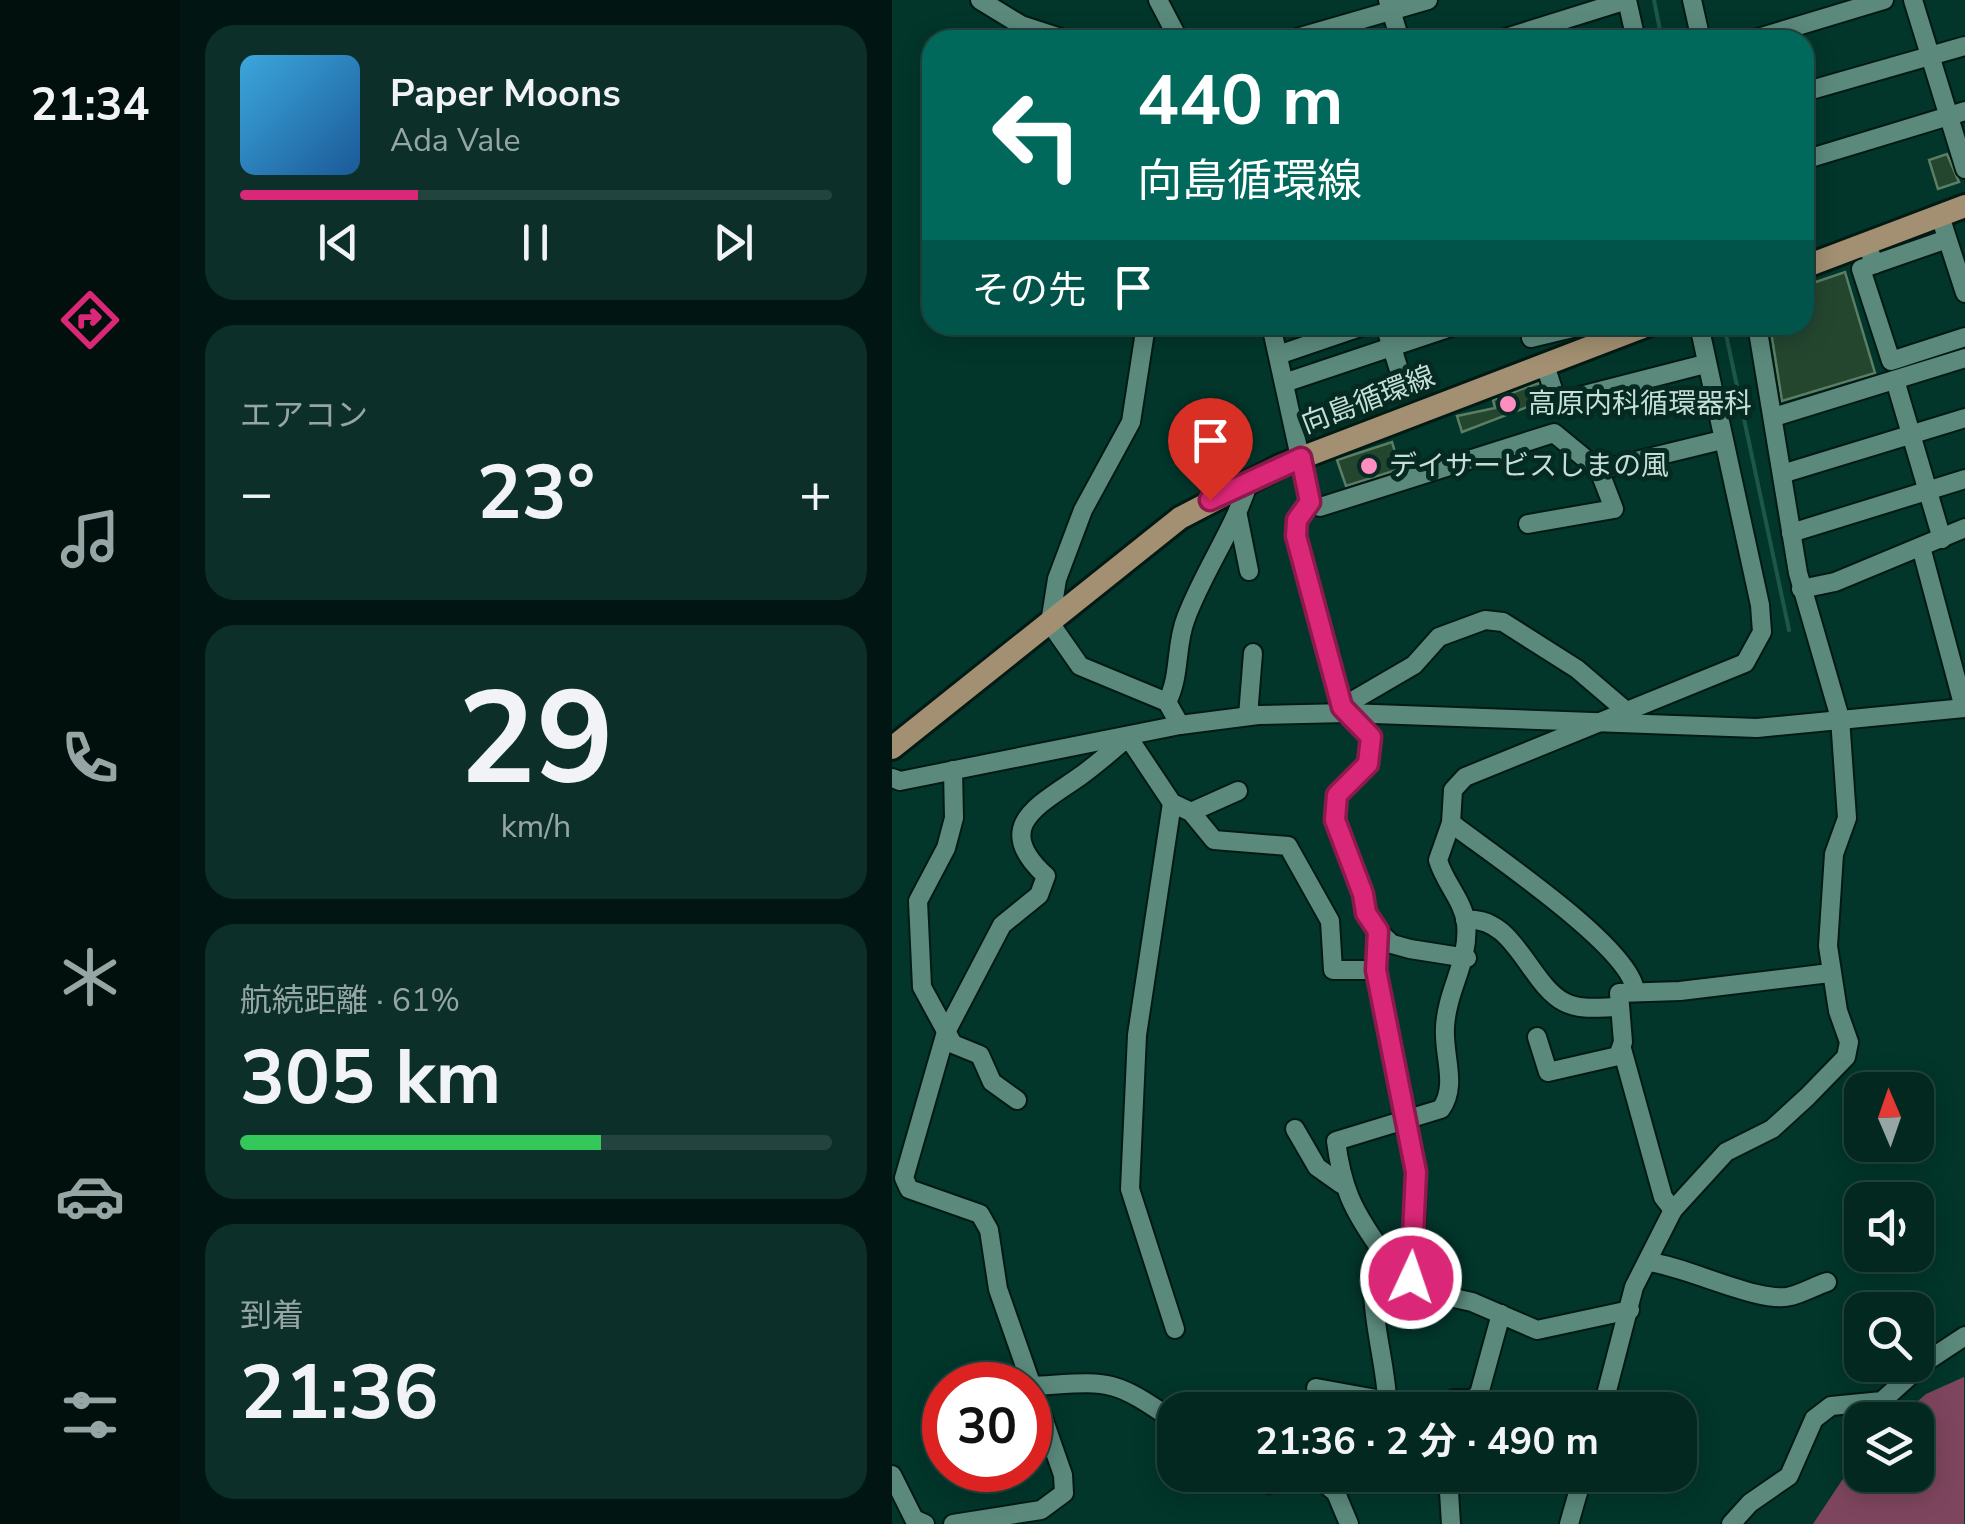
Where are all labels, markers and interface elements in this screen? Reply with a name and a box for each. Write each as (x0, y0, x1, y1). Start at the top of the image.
text: 440 m (1137, 53, 1343, 149)
text: Paper Moons (390, 68, 621, 119)
icon: left (972, 70, 1102, 200)
text: 21:34 (30, 75, 150, 136)
text: Ada Vale (390, 119, 521, 162)
text: 向島循環線 (1137, 151, 1362, 212)
icon: previous (311, 215, 366, 270)
icon: pause (508, 215, 563, 270)
icon: next (706, 215, 761, 270)
icon: arrive (1106, 260, 1161, 315)
text: その先 (972, 265, 1086, 316)
icon: directions (55, 285, 125, 355)
street label: 向島循環線 (1296, 357, 1440, 443)
place label: 高原内科循環器科 (1528, 385, 1752, 423)
marker: 高原内科循環器科 (1497, 393, 1519, 415)
text: エアコン (240, 394, 368, 437)
pin (1168, 398, 1253, 501)
icon: arrive (1183, 413, 1238, 468)
text: 23° (477, 442, 595, 544)
place label: デイサービスしまの風 (1389, 447, 1669, 485)
marker: デイサービスしまの風 (1358, 455, 1380, 477)
text: − (240, 456, 273, 531)
text: + (799, 456, 832, 531)
icon: music (55, 504, 125, 574)
text: 29 (458, 651, 614, 828)
icon: phone (55, 723, 125, 793)
text: km/h (501, 805, 571, 848)
icon: climate (55, 942, 125, 1012)
text: 航続距離 · 61% (240, 979, 460, 1022)
text: 305 km (240, 1027, 501, 1129)
north arrow (1844, 1072, 1934, 1162)
map controls (1844, 1072, 1934, 1492)
icon: car (55, 1161, 125, 1231)
button: sound (1844, 1182, 1934, 1272)
position arrow (1359, 1226, 1463, 1330)
button: search (1844, 1292, 1934, 1382)
text: 到着 (240, 1294, 304, 1337)
text: 21:36 (240, 1342, 439, 1444)
speed limit sign: 30 (922, 1362, 1052, 1492)
icon: filters (55, 1380, 125, 1450)
button: layers (1844, 1402, 1934, 1492)
text: 21:36 · 2 分 · 490 m (1255, 1416, 1599, 1467)

